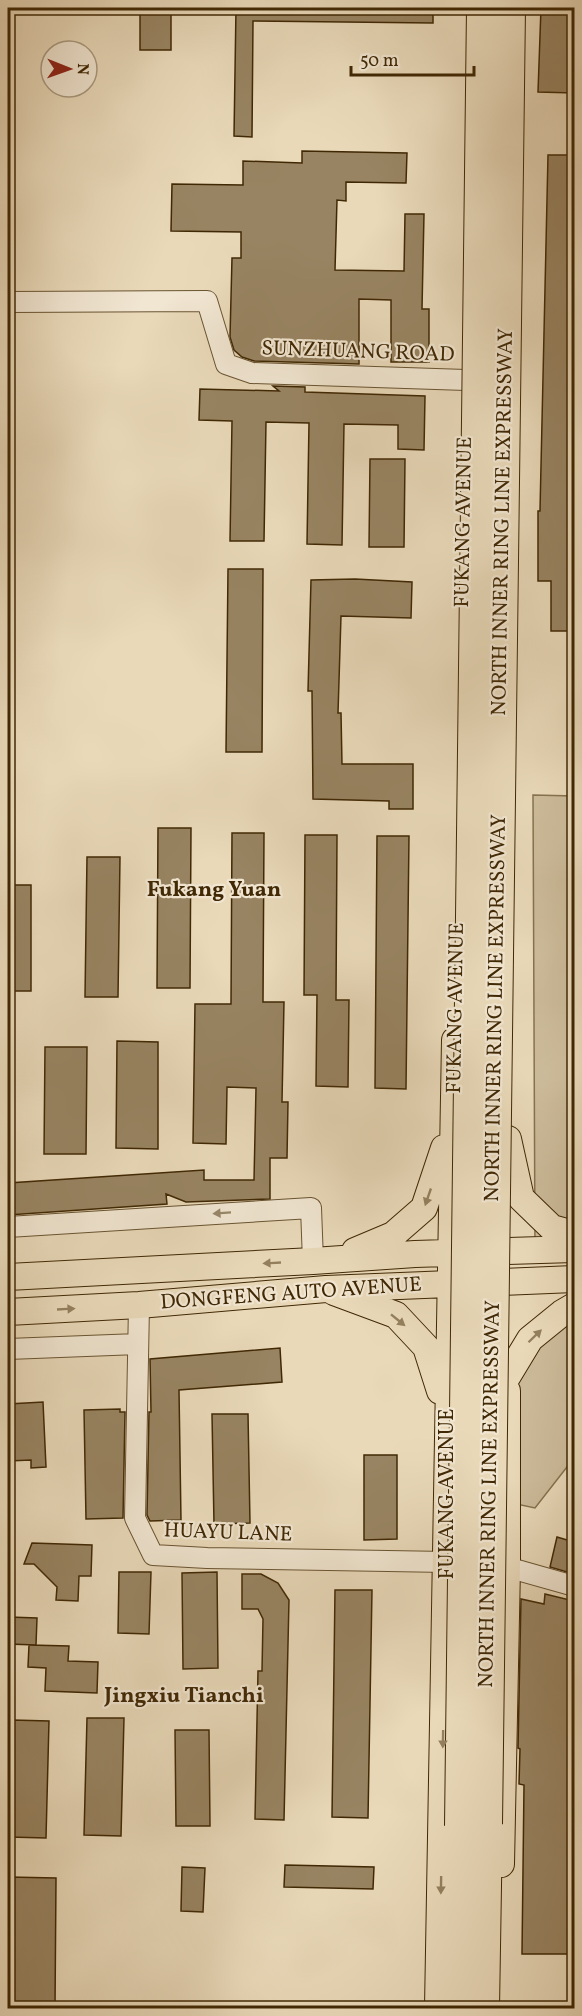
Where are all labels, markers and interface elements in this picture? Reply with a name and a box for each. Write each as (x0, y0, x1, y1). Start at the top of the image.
north arrow (39, 39, 99, 99)
scale bar (351, 39, 474, 77)
text: 50 m (360, 49, 399, 74)
text: N (71, 63, 93, 76)
street label: NORTH INNER RING LINE EXPRESSWAY (485, 328, 521, 716)
street label: SUNZHUANG ROAD (261, 334, 455, 370)
street label: FUKANG AVENUE (448, 436, 480, 608)
street label: NORTH INNER RING LINE EXPRESSWAY (478, 814, 514, 1202)
district label: Fukang Yuan (147, 875, 281, 906)
street label: FUKANG AVENUE (440, 922, 472, 1094)
one-way arrow (422, 1188, 432, 1206)
one-way arrow (212, 1208, 231, 1218)
one-way arrow (263, 1259, 282, 1268)
street label: DONGFENG AUTO AVENUE (159, 1270, 423, 1318)
street label: NORTH INNER RING LINE EXPRESSWAY (472, 1300, 508, 1688)
one-way arrow (56, 1304, 75, 1313)
one-way arrow (390, 1313, 406, 1326)
one-way arrow (527, 1329, 542, 1343)
street label: FUKANG AVENUE (433, 1408, 462, 1580)
street label: HUAYU LANE (163, 1516, 293, 1550)
district label: Jingxiu Tianchi (103, 1681, 264, 1712)
one-way arrow (439, 1730, 448, 1749)
one-way arrow (436, 1876, 445, 1895)

